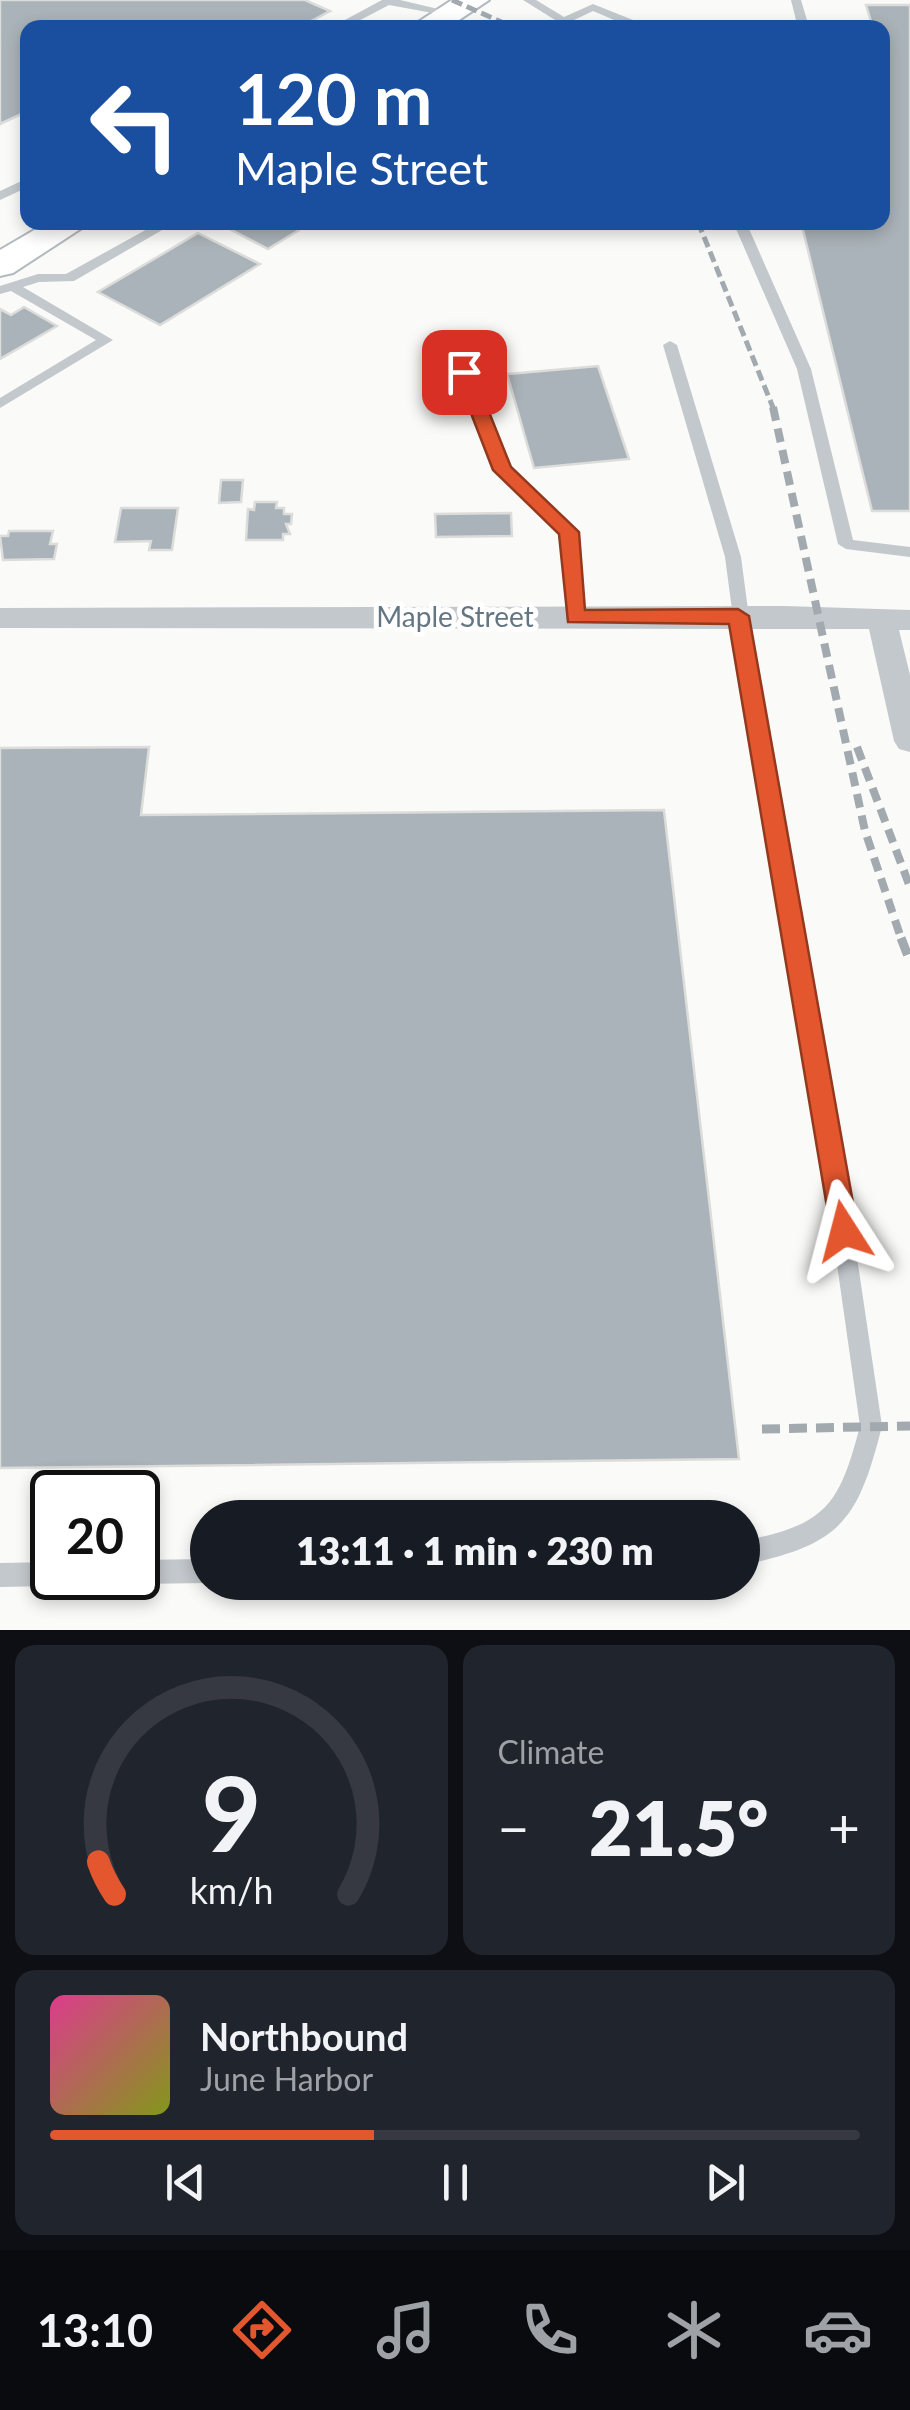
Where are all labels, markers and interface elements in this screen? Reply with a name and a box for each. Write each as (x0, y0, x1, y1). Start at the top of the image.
text: 120 m (235, 56, 432, 140)
icon: left (70, 60, 200, 190)
text: Maple Street (235, 141, 488, 195)
pin (422, 330, 507, 415)
icon: arrive (437, 345, 492, 400)
street label: Maple Street (376, 599, 534, 633)
position arrow (792, 1179, 896, 1283)
speed limit sign: 20 (30, 1470, 160, 1600)
text: 13:11 · 1 min · 230 m (296, 1527, 654, 1573)
text: Climate (498, 1732, 604, 1771)
text: 9 (201, 1749, 261, 1874)
text: 21.5° (589, 1782, 769, 1872)
text: − (498, 1794, 529, 1860)
text: + (828, 1794, 860, 1860)
text: km/h (189, 1869, 273, 1912)
text: Northbound (200, 2013, 408, 2059)
text: June Harbor (200, 2059, 373, 2098)
icon: previous (158, 2155, 213, 2210)
icon: pause (428, 2155, 483, 2210)
icon: next (698, 2155, 753, 2210)
icon: directions (227, 2295, 297, 2365)
icon: music (371, 2295, 441, 2365)
icon: phone (515, 2295, 585, 2365)
icon: climate (659, 2295, 729, 2365)
icon: car (803, 2295, 873, 2365)
text: 13:10 (37, 2303, 153, 2357)

